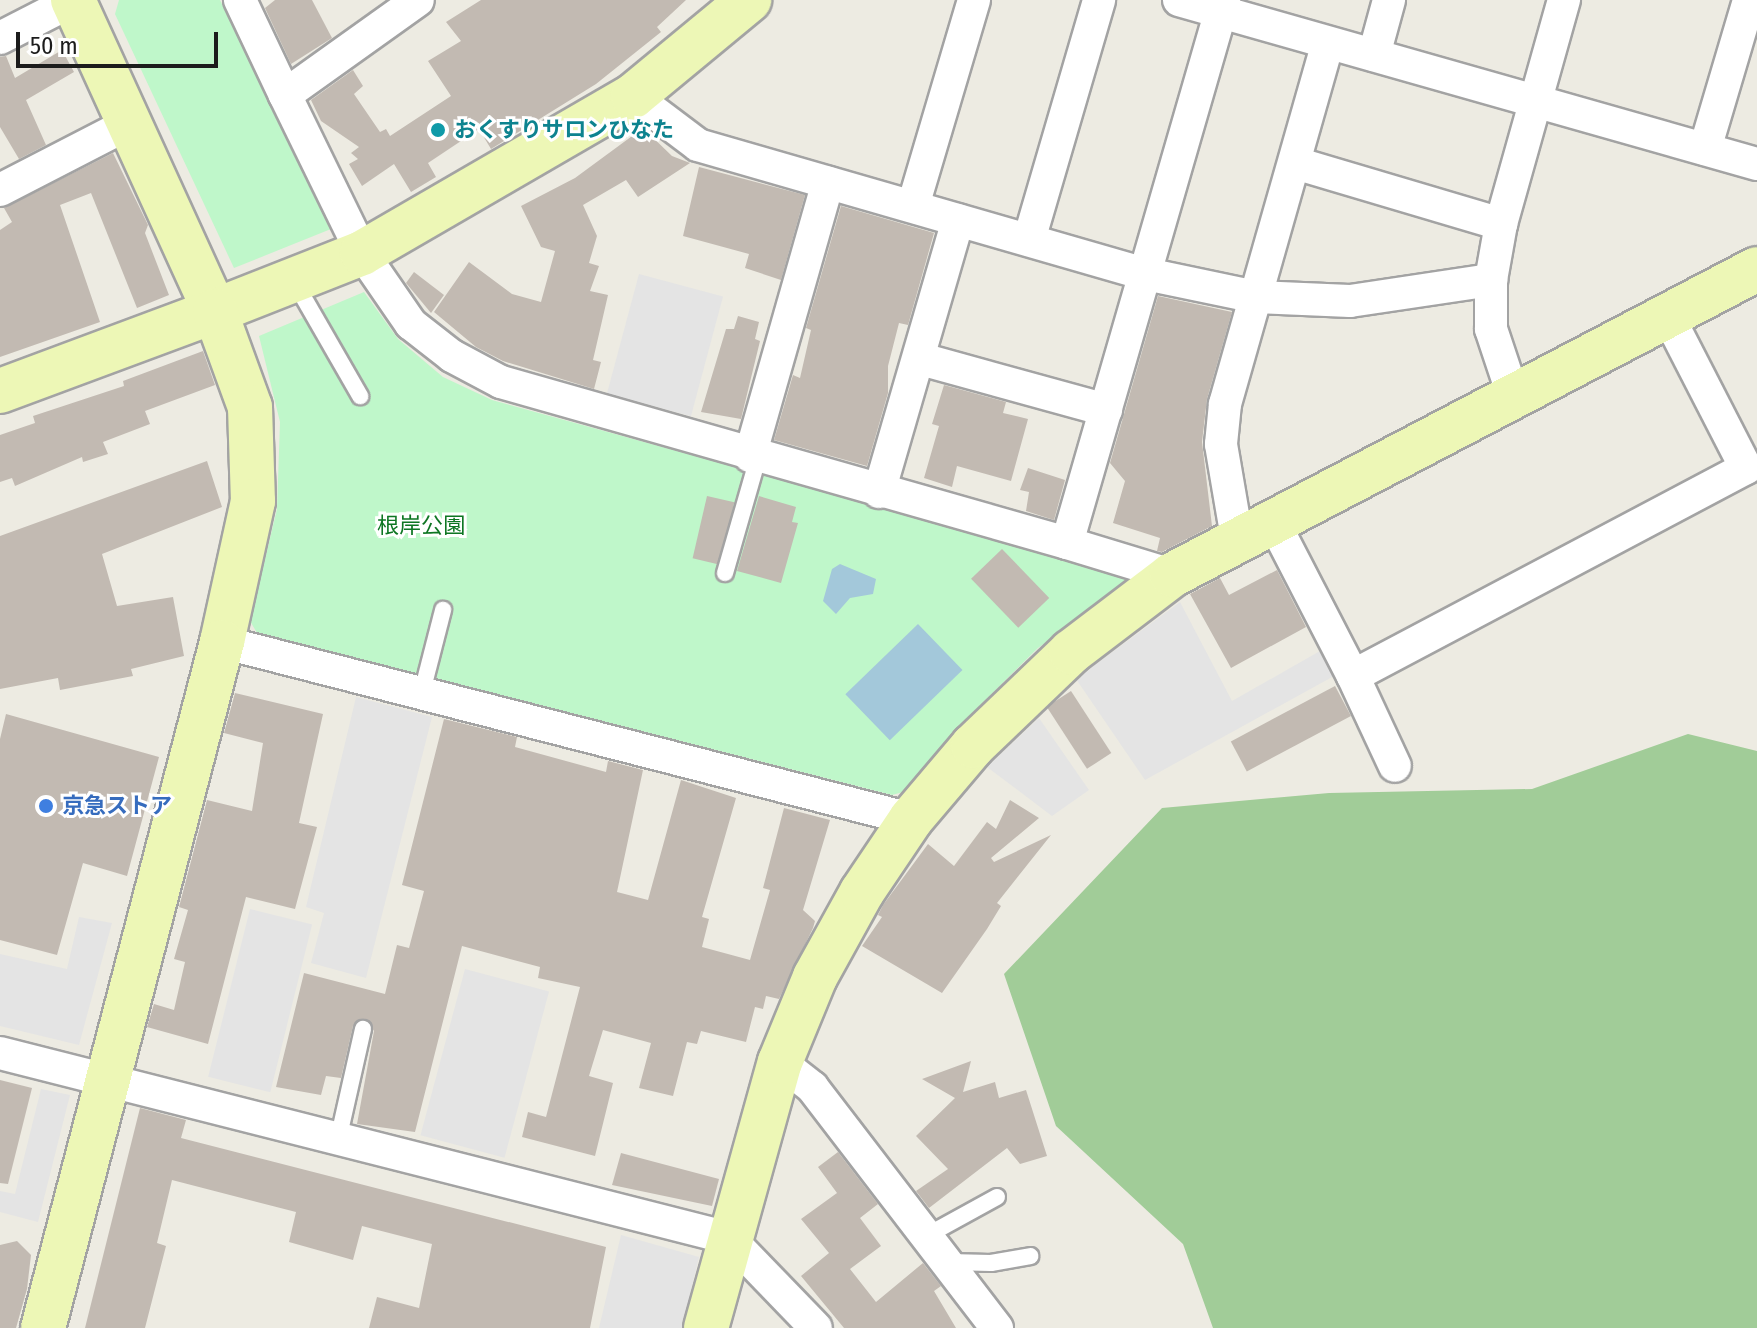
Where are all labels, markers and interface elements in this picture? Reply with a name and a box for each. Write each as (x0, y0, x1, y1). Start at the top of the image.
scale bar (20, 16, 222, 66)
text: 50 m (30, 32, 78, 60)
place label: おくすりサロンひなた (454, 117, 674, 143)
marker: おくすりサロンひなた (429, 121, 447, 139)
park label: 根岸公園 (377, 513, 465, 539)
place label: 京急ストア (62, 793, 172, 819)
marker: 京急ストア (37, 797, 55, 815)

